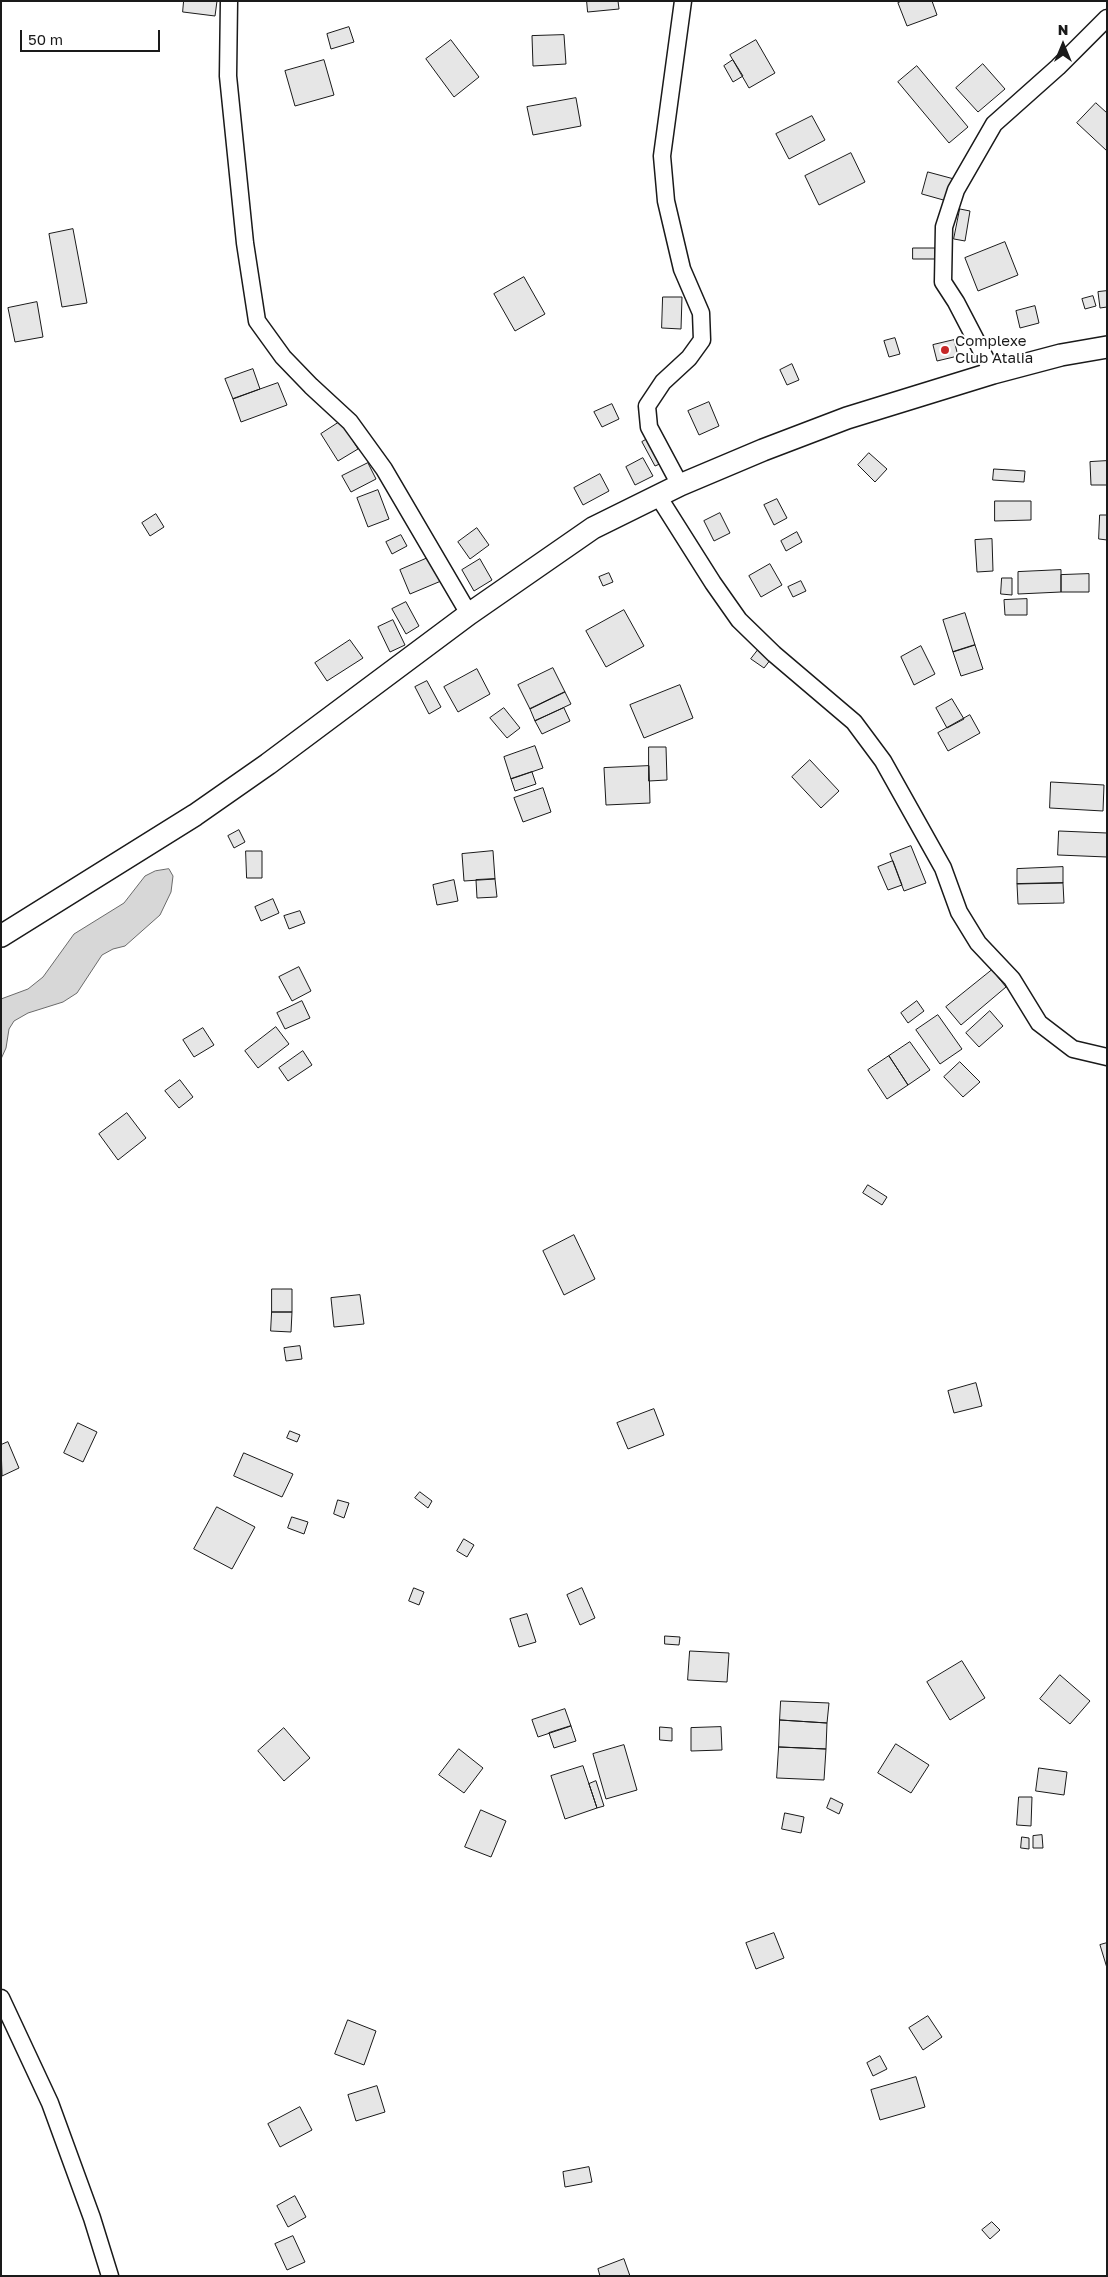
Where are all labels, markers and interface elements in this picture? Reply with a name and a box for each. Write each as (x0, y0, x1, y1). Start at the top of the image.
scale bar (22, 20, 162, 52)
north arrow (1038, 20, 1088, 70)
text: N (1058, 21, 1068, 38)
text: 50 m (28, 30, 63, 48)
place label: Complexe Club Atalia (955, 332, 1033, 367)
marker: Complexe Club Atalia (939, 344, 951, 356)

